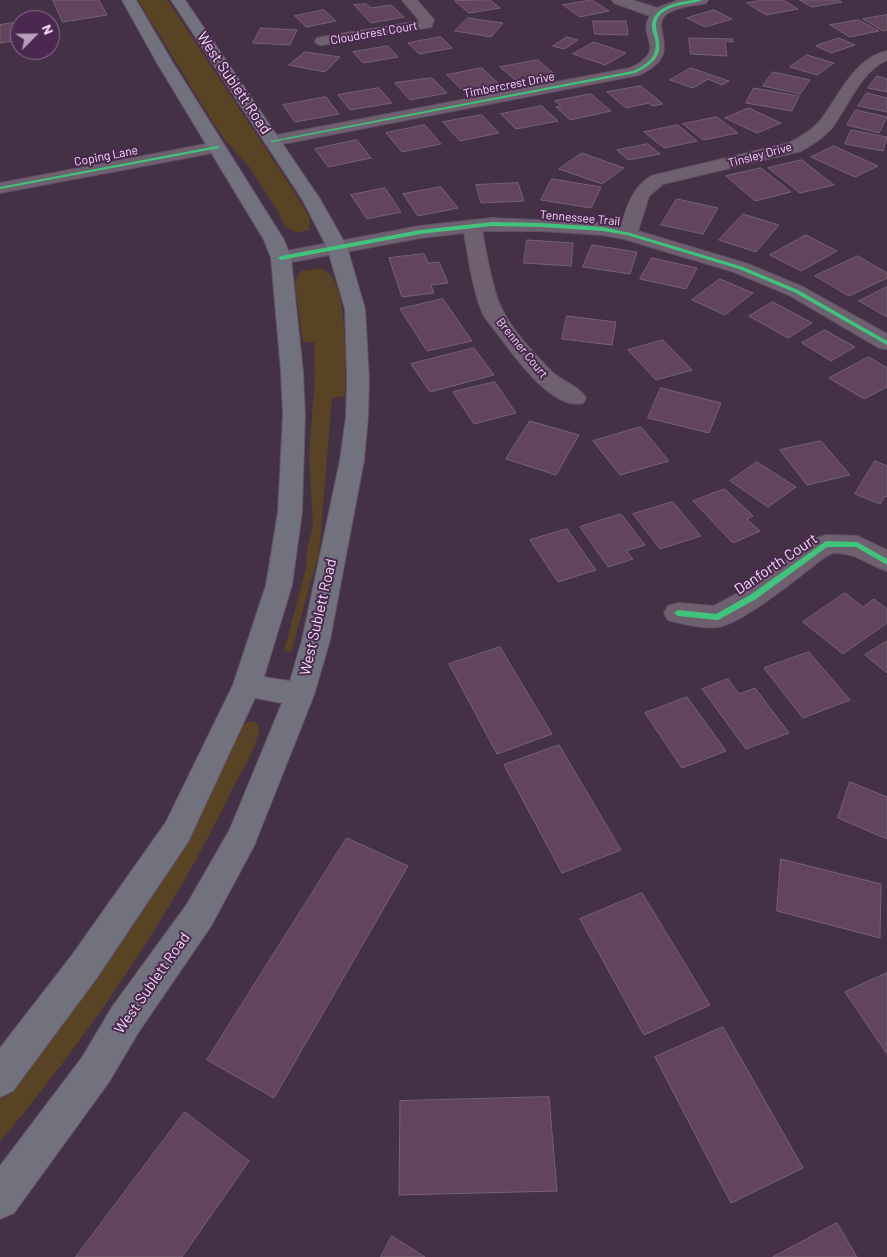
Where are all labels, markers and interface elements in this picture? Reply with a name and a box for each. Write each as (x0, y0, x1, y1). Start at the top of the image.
north arrow (10, 10, 60, 60)
street label: Cloudcrest Court (329, 18, 419, 48)
text: N (39, 22, 58, 37)
street label: West Sublett Road (193, 28, 275, 138)
street label: Timbercrest Drive (462, 69, 556, 101)
street label: Tinsley Drive (726, 140, 794, 170)
street label: Coping Lane (73, 143, 139, 169)
street label: Tennessee Trail (539, 207, 621, 229)
street label: Brenner Court (493, 315, 551, 381)
street label: Danforth Court (731, 530, 821, 598)
street label: West Sublett Road (296, 557, 340, 677)
street label: West Sublett Road (110, 929, 194, 1037)

